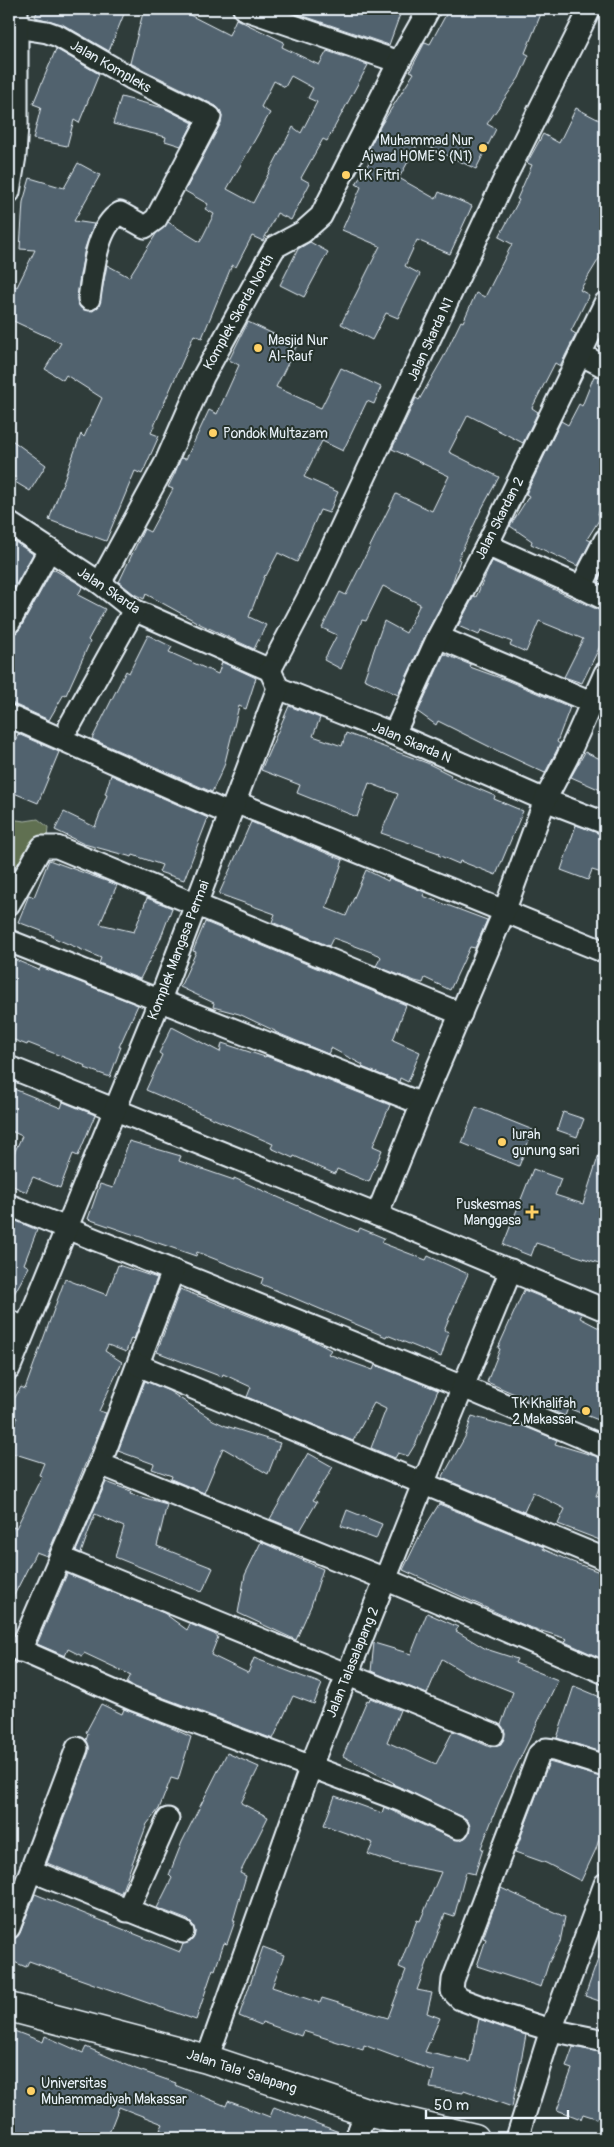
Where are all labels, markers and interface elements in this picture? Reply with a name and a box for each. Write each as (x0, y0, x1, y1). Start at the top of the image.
street label: Jalan Kompleks (67, 36, 155, 97)
place label: Muhammad Nur Ajwad HOME'S (N1) (361, 132, 473, 165)
marker: Muhammad Nur Ajwad HOME'S (N1) (477, 142, 489, 154)
place label: TK Fitri (356, 167, 400, 184)
marker: TK Fitri (340, 169, 352, 181)
street label: Komplek Skarda North (200, 251, 277, 373)
street label: Jalan Skarda N1 (404, 295, 457, 384)
place label: Masjid Nur Al-Rauf (268, 332, 328, 365)
marker: Masjid Nur Al-Rauf (252, 342, 264, 354)
place label: Pondok Multazam (223, 425, 328, 442)
marker: Pondok Multazam (207, 427, 219, 439)
street label: Jalan Skardan 2 (471, 474, 528, 562)
street label: Jalan Skarda (74, 563, 143, 618)
street label: Jalan Skarda N (369, 718, 454, 767)
street label: Komplek Mangasa Permai (144, 877, 213, 1022)
place label: lurah gunung sari (512, 1126, 580, 1159)
marker: lurah gunung sari (496, 1136, 508, 1148)
place label: Puskesmas Manggasa (456, 1196, 522, 1229)
marker: Puskesmas Manggasa (525, 1205, 539, 1219)
place label: TK Khalifah 2 Makassar (511, 1395, 576, 1428)
marker: TK Khalifah 2 Makassar (580, 1405, 592, 1417)
street label: Jalan Talasalapang 2 (322, 1604, 383, 1720)
street label: Jalan Tala' Salapang (185, 2046, 299, 2097)
place label: Universitas Muhammadiyah Makassar (41, 2075, 187, 2108)
marker: Universitas Muhammadiyah Makassar (25, 2085, 37, 2097)
scale bar (426, 2087, 569, 2119)
text: 50 m (434, 2096, 469, 2115)

